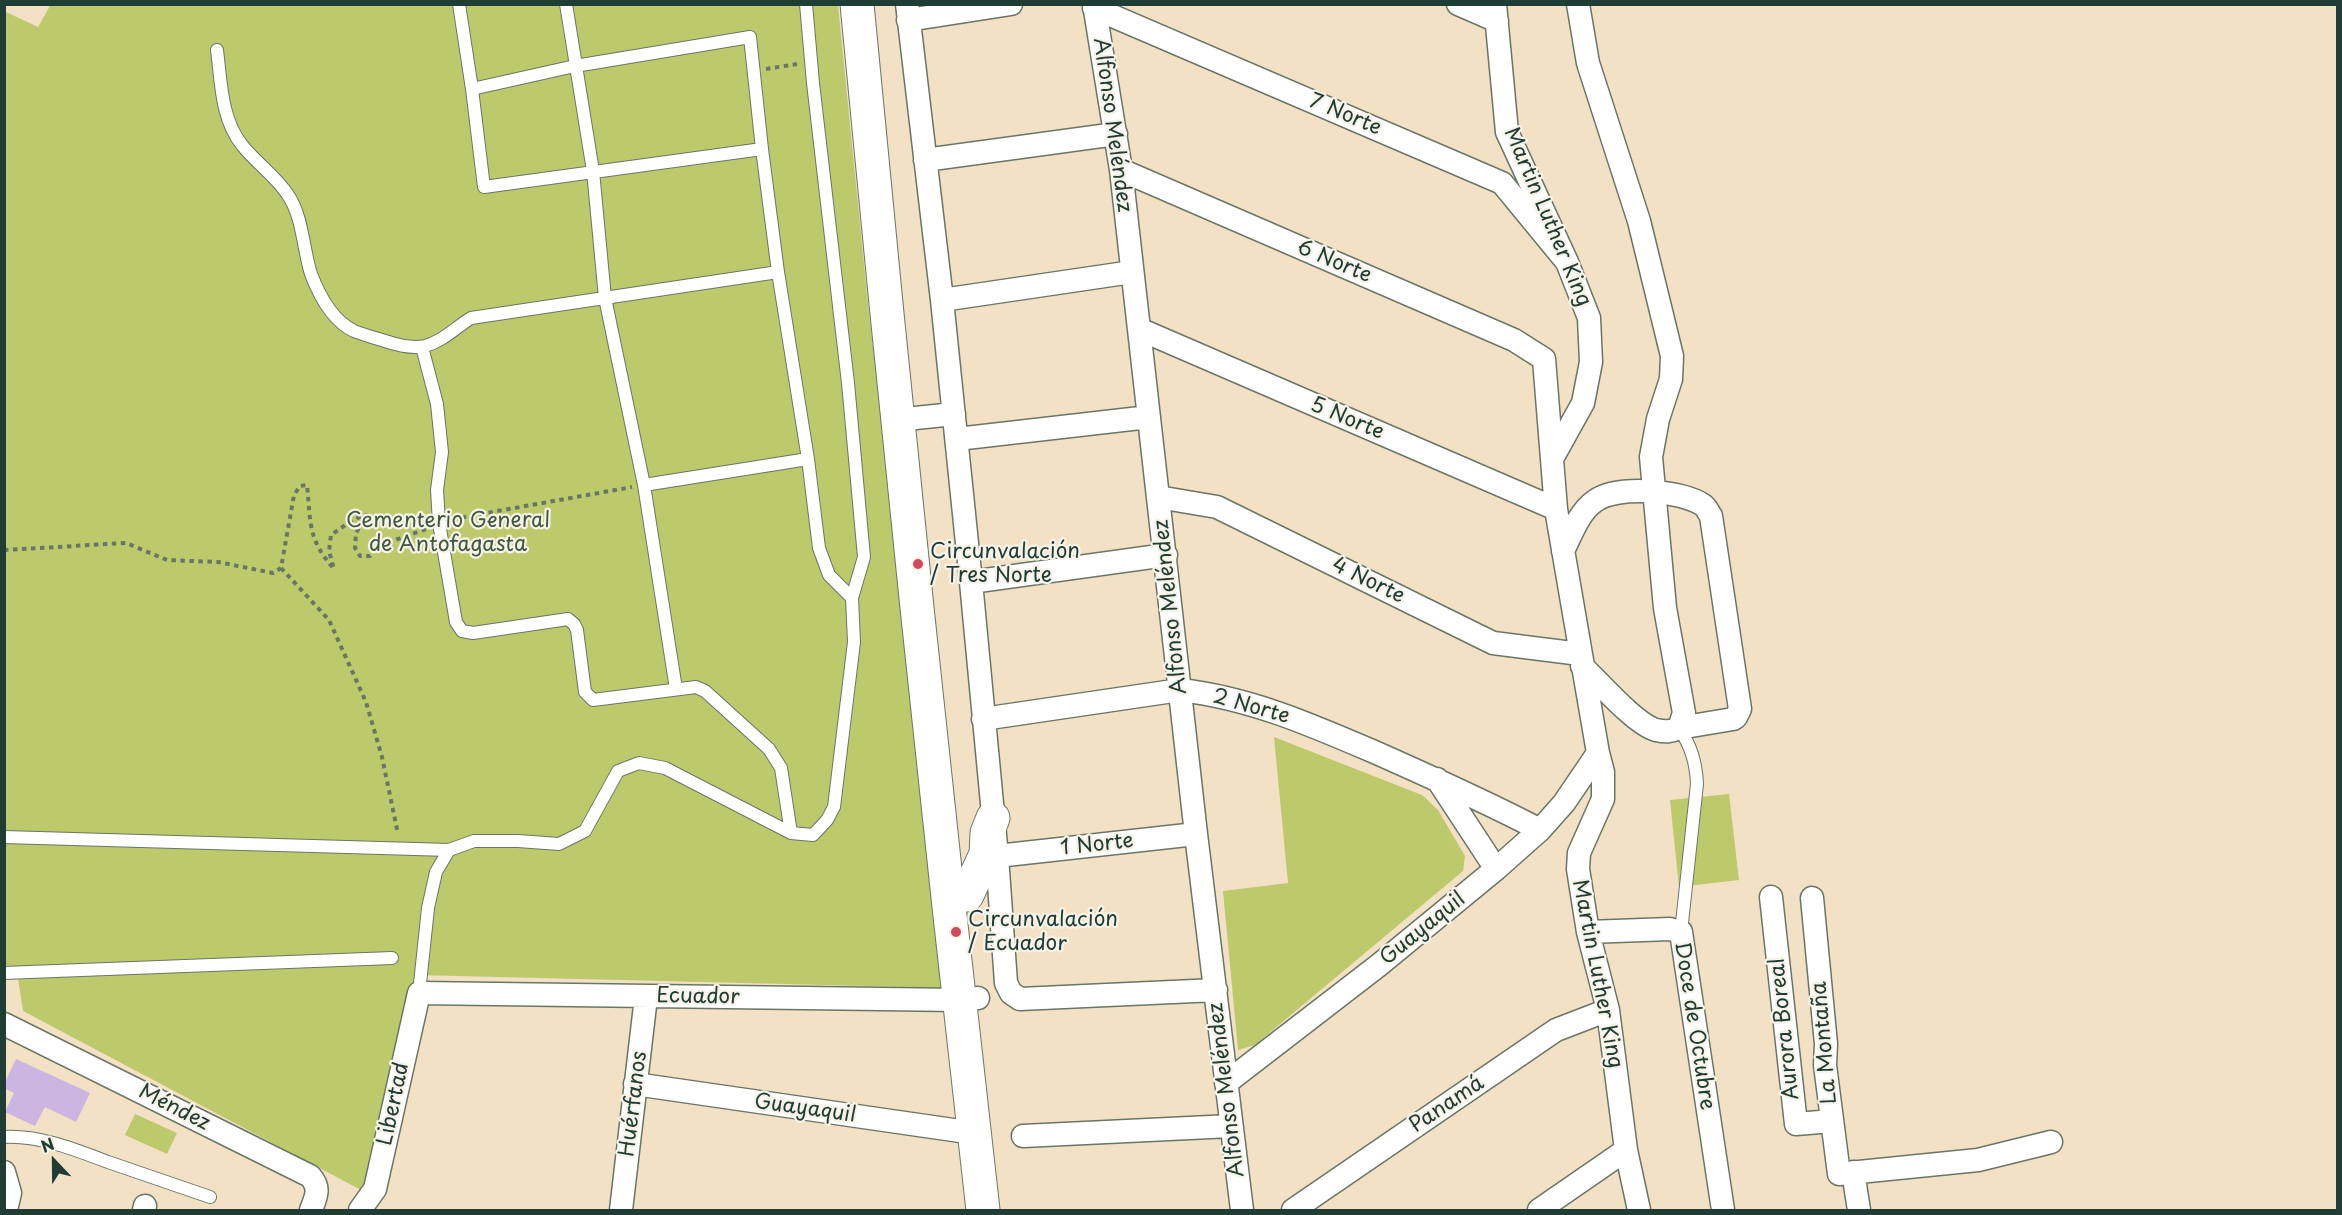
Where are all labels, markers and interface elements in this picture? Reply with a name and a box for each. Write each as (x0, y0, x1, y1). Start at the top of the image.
street label: Alfonso Meléndez (1087, 36, 1137, 214)
street label: 7 Norte (1305, 89, 1385, 141)
street label: Martin Luther King (1498, 124, 1596, 310)
street label: 6 Norte (1293, 235, 1375, 289)
street label: 5 Norte (1306, 392, 1388, 446)
park label: Cementerio General de Antofagasta (346, 508, 550, 558)
street label: Alfonso Meléndez (1149, 518, 1193, 696)
place label: Circunvalación / Tres Norte (930, 539, 1080, 589)
street label: 4 Norte (1327, 553, 1409, 609)
marker: Circunvalación / Tres Norte (911, 557, 925, 571)
street label: 2 Norte (1210, 684, 1292, 730)
street label: 1 Norte (1059, 829, 1135, 861)
street label: Martin Luther King (1566, 877, 1628, 1071)
street label: Guayaquil (1375, 887, 1471, 971)
place label: Circunvalación / Ecuador (968, 907, 1118, 957)
marker: Circunvalación / Ecuador (949, 925, 963, 939)
street label: Doce de Octubre (1668, 940, 1720, 1112)
street label: Aurora Boreal (1765, 957, 1805, 1101)
street label: La Montaña (1807, 981, 1843, 1105)
street label: Ecuador (656, 984, 740, 1010)
street label: Alfonso Meléndez (1204, 1001, 1250, 1179)
street label: Huérfanos (615, 1050, 653, 1158)
street label: Libertad (373, 1060, 415, 1148)
street label: Panamá (1405, 1071, 1489, 1139)
street label: Méndez (134, 1079, 214, 1137)
street label: Guayaquil (753, 1089, 857, 1129)
north arrow (24, 1131, 84, 1191)
text: N (37, 1131, 58, 1158)

